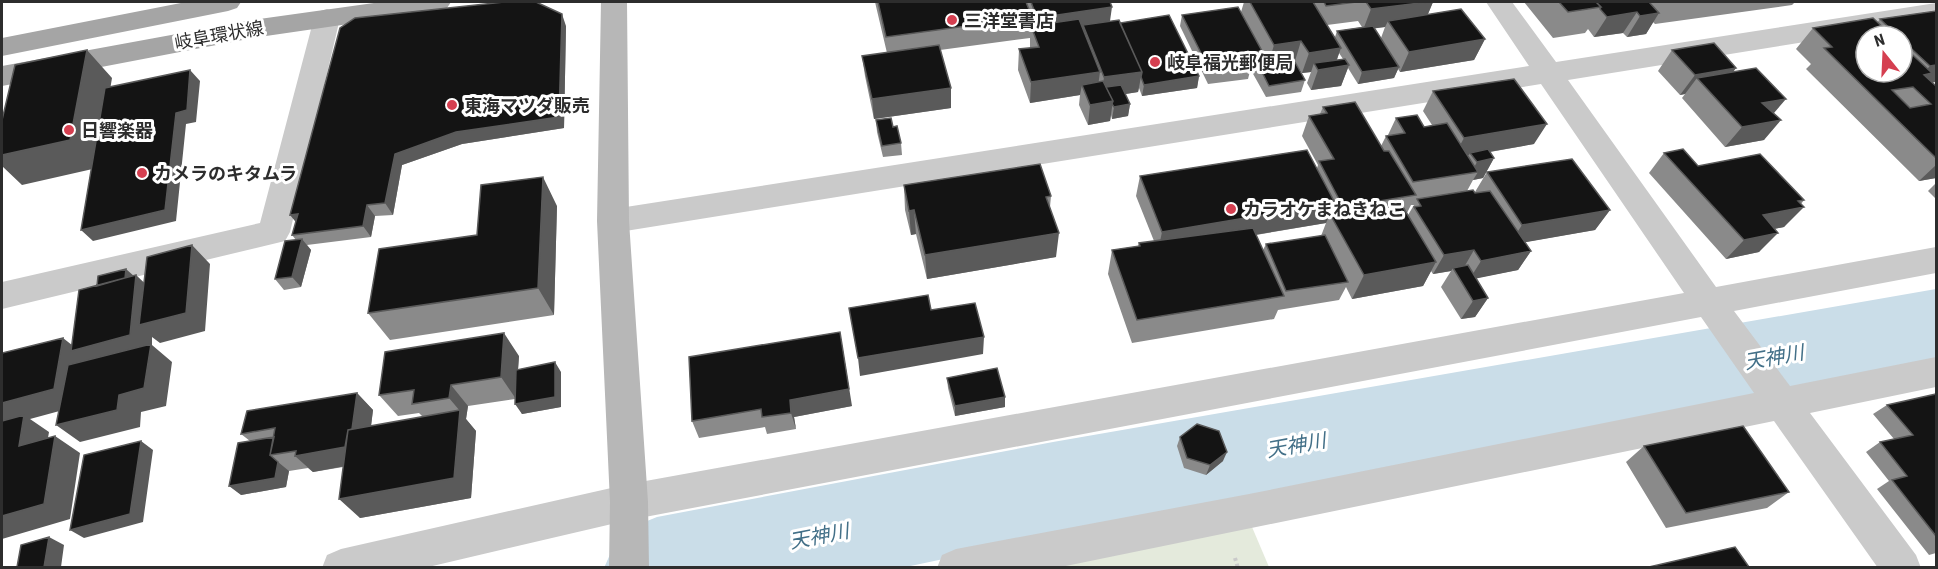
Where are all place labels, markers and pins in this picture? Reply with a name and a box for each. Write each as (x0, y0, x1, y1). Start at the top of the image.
place label: 三洋堂書店 (964, 10, 1054, 31)
marker: 三洋堂書店 (945, 13, 959, 27)
place label: 岐阜福光郵便局 (1167, 52, 1293, 73)
marker: 岐阜福光郵便局 (1148, 55, 1162, 69)
place label: 東海マツダ販売 (464, 95, 590, 116)
marker: 東海マツダ販売 (445, 98, 459, 112)
place label: 日響楽器 (81, 120, 153, 141)
marker: 日響楽器 (62, 123, 76, 137)
place label: カメラのキタムラ (154, 163, 297, 184)
marker: カメラのキタムラ (135, 166, 149, 180)
place label: カラオケまねきねこ (1243, 199, 1405, 220)
marker: カラオケまねきねこ (1224, 202, 1238, 216)

